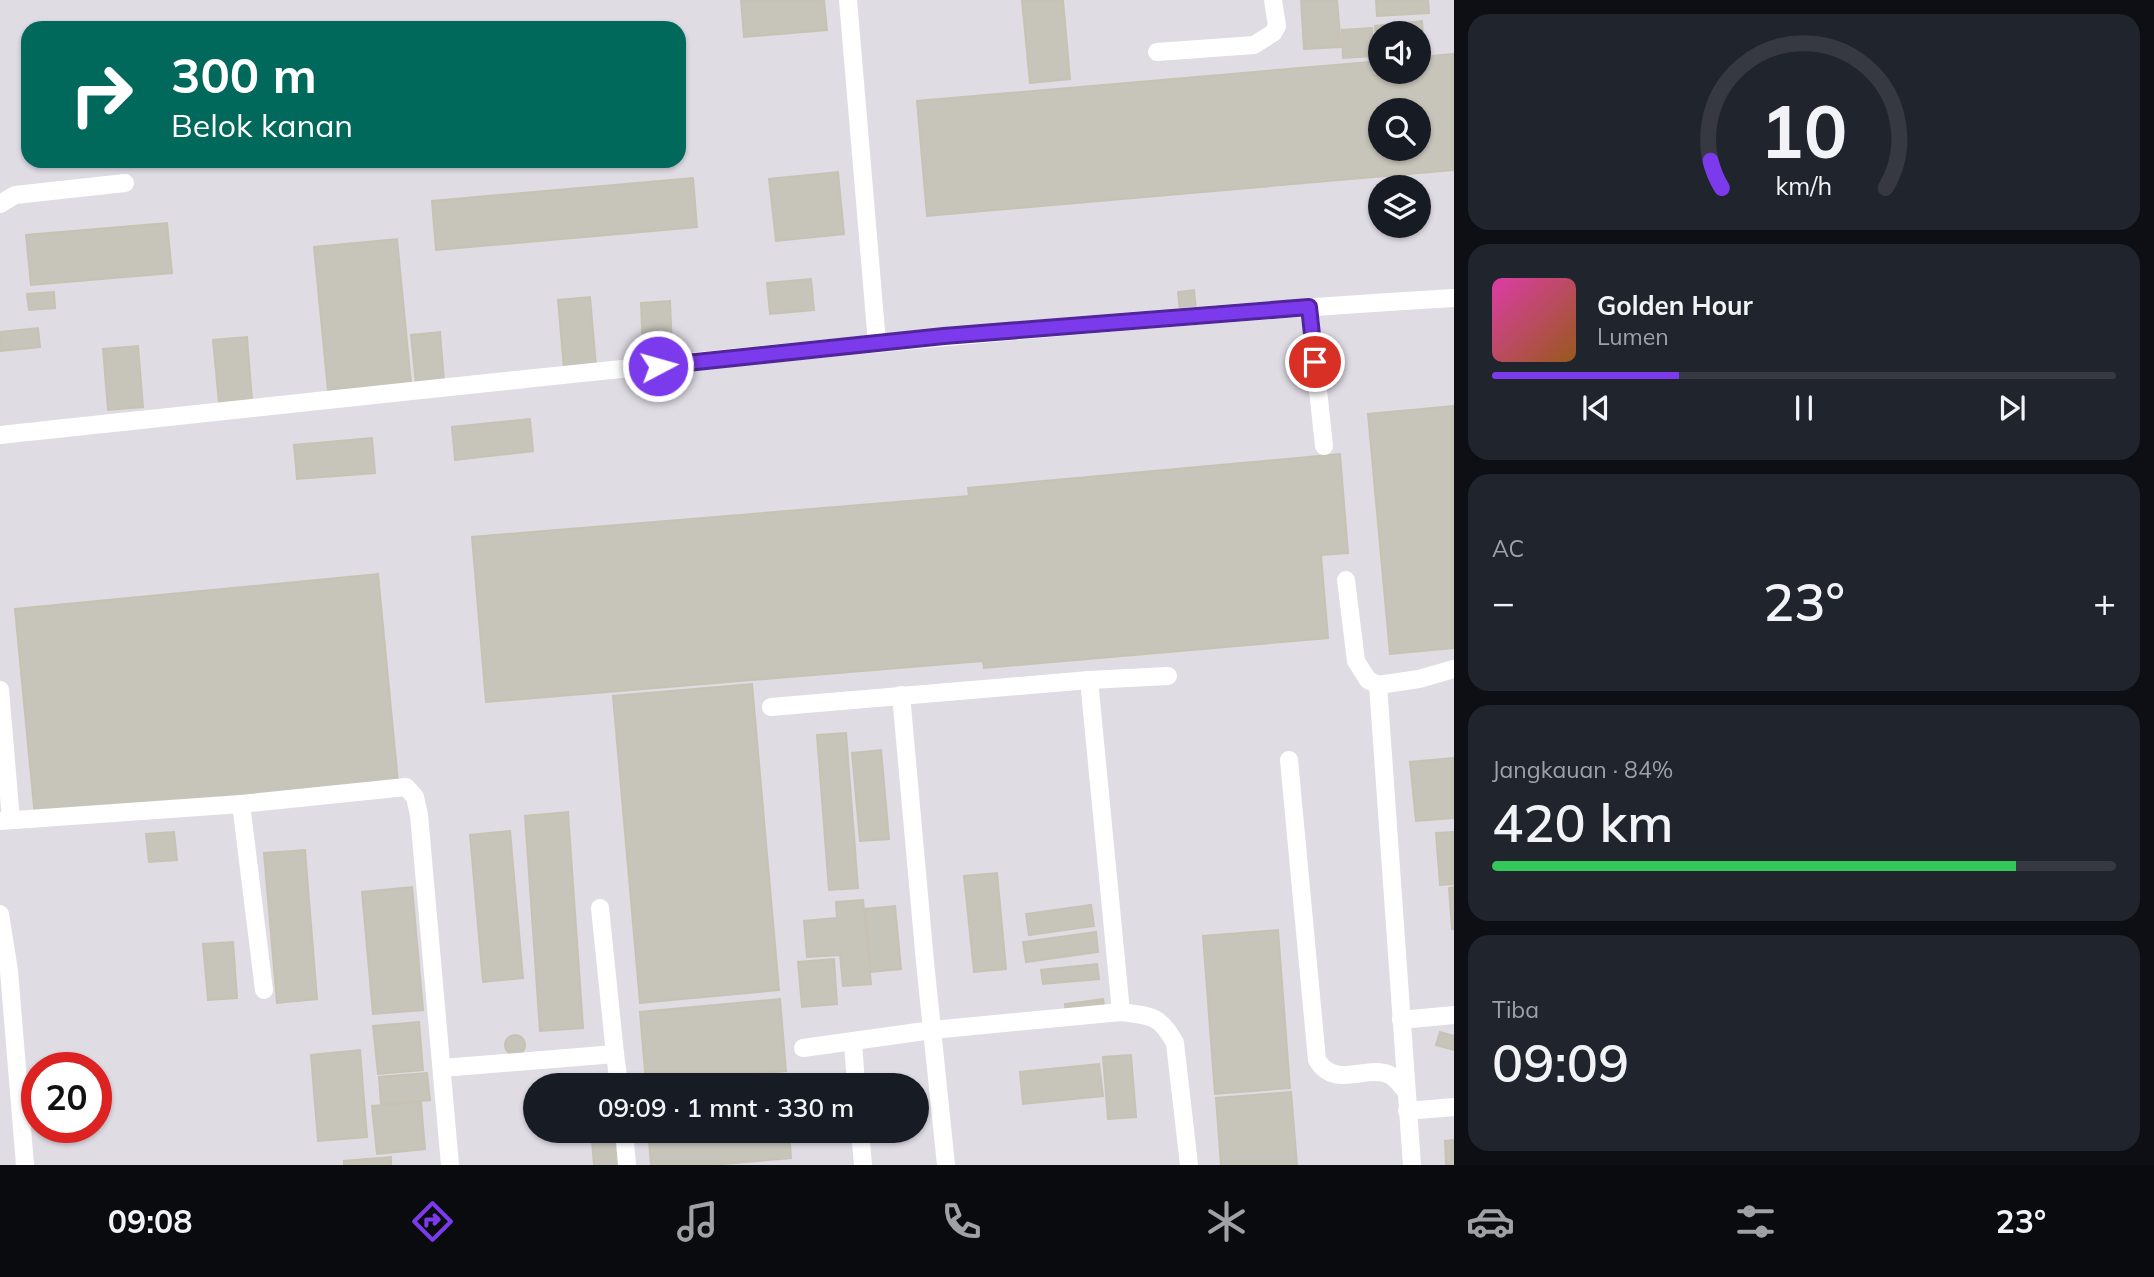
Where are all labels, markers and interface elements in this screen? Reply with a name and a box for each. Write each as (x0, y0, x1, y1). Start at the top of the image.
map controls (1368, 21, 1431, 238)
button: sound (1368, 21, 1431, 84)
text: 300 m (171, 44, 317, 105)
icon: right (56, 49, 147, 140)
text: 10 (1760, 85, 1848, 176)
button: search (1368, 98, 1431, 161)
text: Belok kanan (171, 105, 353, 145)
text: km/h (1776, 170, 1832, 201)
button: layers (1368, 175, 1431, 238)
text: Golden Hour (1597, 289, 1753, 322)
text: Lumen (1597, 322, 1669, 351)
position arrow (621, 329, 695, 403)
pin (1285, 332, 1345, 392)
icon: arrive (1296, 343, 1334, 381)
icon: previous (1577, 389, 1615, 427)
icon: pause (1785, 389, 1823, 427)
icon: next (1993, 389, 2031, 427)
text: AC (1492, 534, 1524, 563)
text: 23° (1763, 569, 1845, 634)
text: − (1492, 578, 1515, 626)
text: + (2093, 578, 2116, 626)
text: Jangkauan · 84% (1492, 755, 1673, 784)
text: 420 km (1492, 790, 1673, 855)
text: Tiba (1492, 995, 1539, 1024)
text: 09:09 (1492, 1030, 1629, 1095)
speed limit sign: 20 (21, 1052, 112, 1143)
text: 09:09 · 1 mnt · 330 m (598, 1091, 854, 1124)
icon: directions (408, 1197, 457, 1246)
icon: music (673, 1197, 722, 1246)
icon: phone (937, 1197, 986, 1246)
icon: climate (1202, 1197, 1251, 1246)
icon: car (1466, 1197, 1515, 1246)
icon: filters (1731, 1197, 1780, 1246)
text: 09:08 (108, 1201, 193, 1241)
text: 23° (1996, 1201, 2046, 1241)

